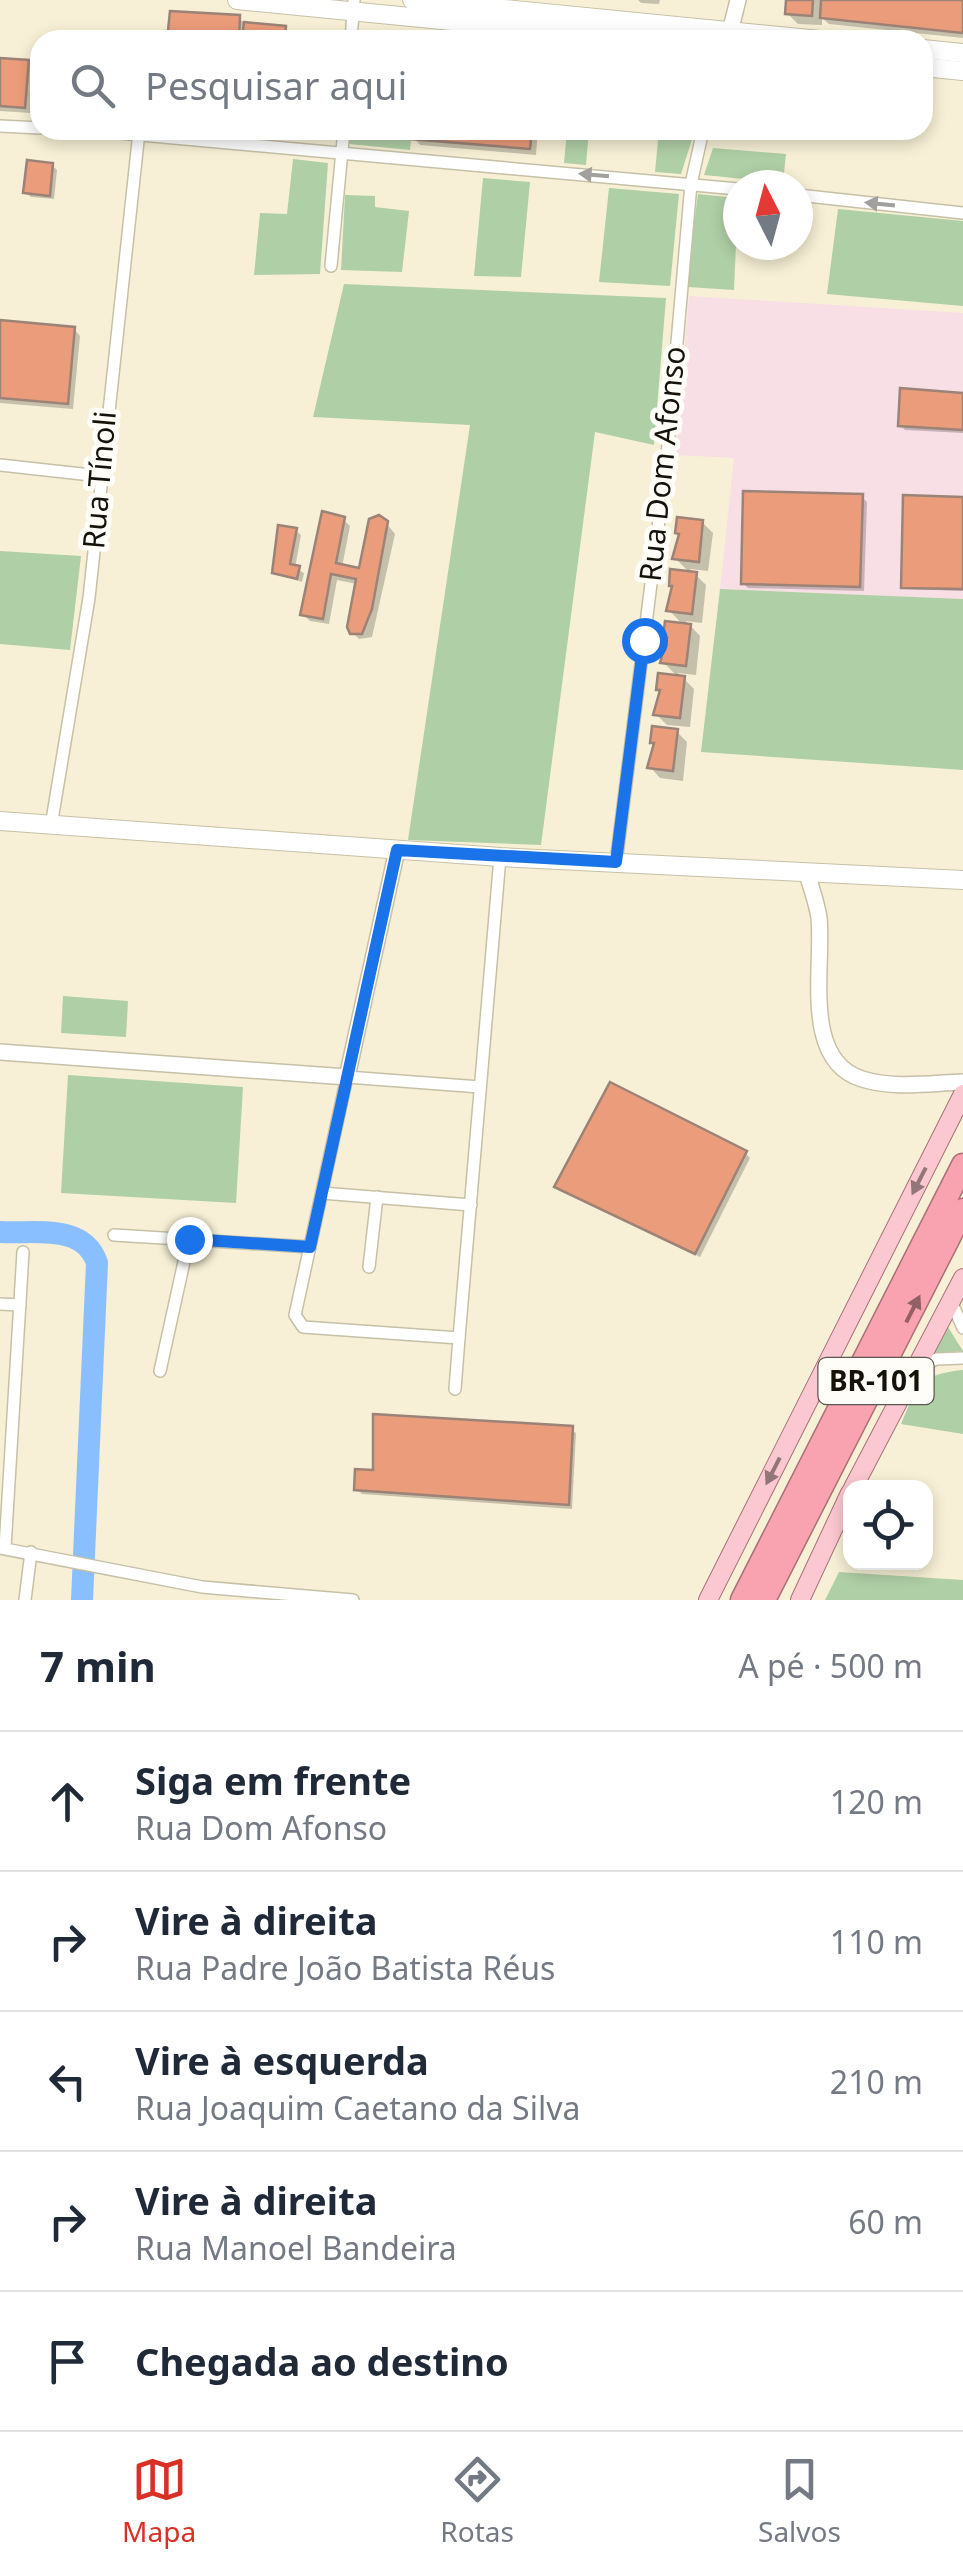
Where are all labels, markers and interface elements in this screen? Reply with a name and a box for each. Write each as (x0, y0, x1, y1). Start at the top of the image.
search box (30, 30, 933, 140)
icon: search (65, 58, 120, 113)
text: Pesquisar aqui (145, 59, 407, 111)
one-way arrow (578, 166, 609, 182)
north arrow (723, 170, 813, 260)
one-way arrow (864, 196, 896, 212)
street label: Rua Dom Afonso (629, 344, 694, 584)
street label: Rua Tínoli (72, 409, 125, 551)
route start (622, 618, 668, 664)
one-way arrow (911, 1167, 928, 1196)
route end (167, 1217, 213, 1263)
one-way arrow (904, 1295, 921, 1324)
road number: BR-101 (818, 1358, 934, 1404)
one-way arrow (765, 1457, 782, 1486)
map controls (843, 1480, 933, 1570)
button: locate (843, 1480, 933, 1570)
text: 7 min (40, 1637, 156, 1694)
text: A pé · 500 m (738, 1644, 923, 1687)
text: Siga em frente (135, 1754, 411, 1806)
icon: ahead (40, 1774, 95, 1829)
text: 120 m (830, 1780, 923, 1823)
text: Rua Dom Afonso (135, 1806, 387, 1849)
text: Vire à direita (135, 1894, 377, 1946)
icon: right (40, 1914, 95, 1969)
text: 110 m (830, 1920, 923, 1963)
text: Rua Padre João Batista Réus (135, 1946, 555, 1989)
text: Vire à esquerda (135, 2034, 429, 2086)
icon: left (40, 2054, 95, 2109)
text: 210 m (830, 2060, 923, 2103)
text: Rua Joaquim Caetano da Silva (135, 2086, 580, 2129)
text: Vire à direita (135, 2174, 377, 2226)
icon: right (40, 2194, 95, 2249)
text: 60 m (848, 2200, 923, 2243)
text: Rua Manoel Bandeira (135, 2226, 457, 2269)
icon: arrive (40, 2334, 95, 2389)
text: Chegada ao destino (135, 2335, 509, 2387)
tab: Mapa (122, 2452, 196, 2550)
tab: Rotas (440, 2452, 514, 2550)
tab: Salvos (758, 2452, 841, 2550)

